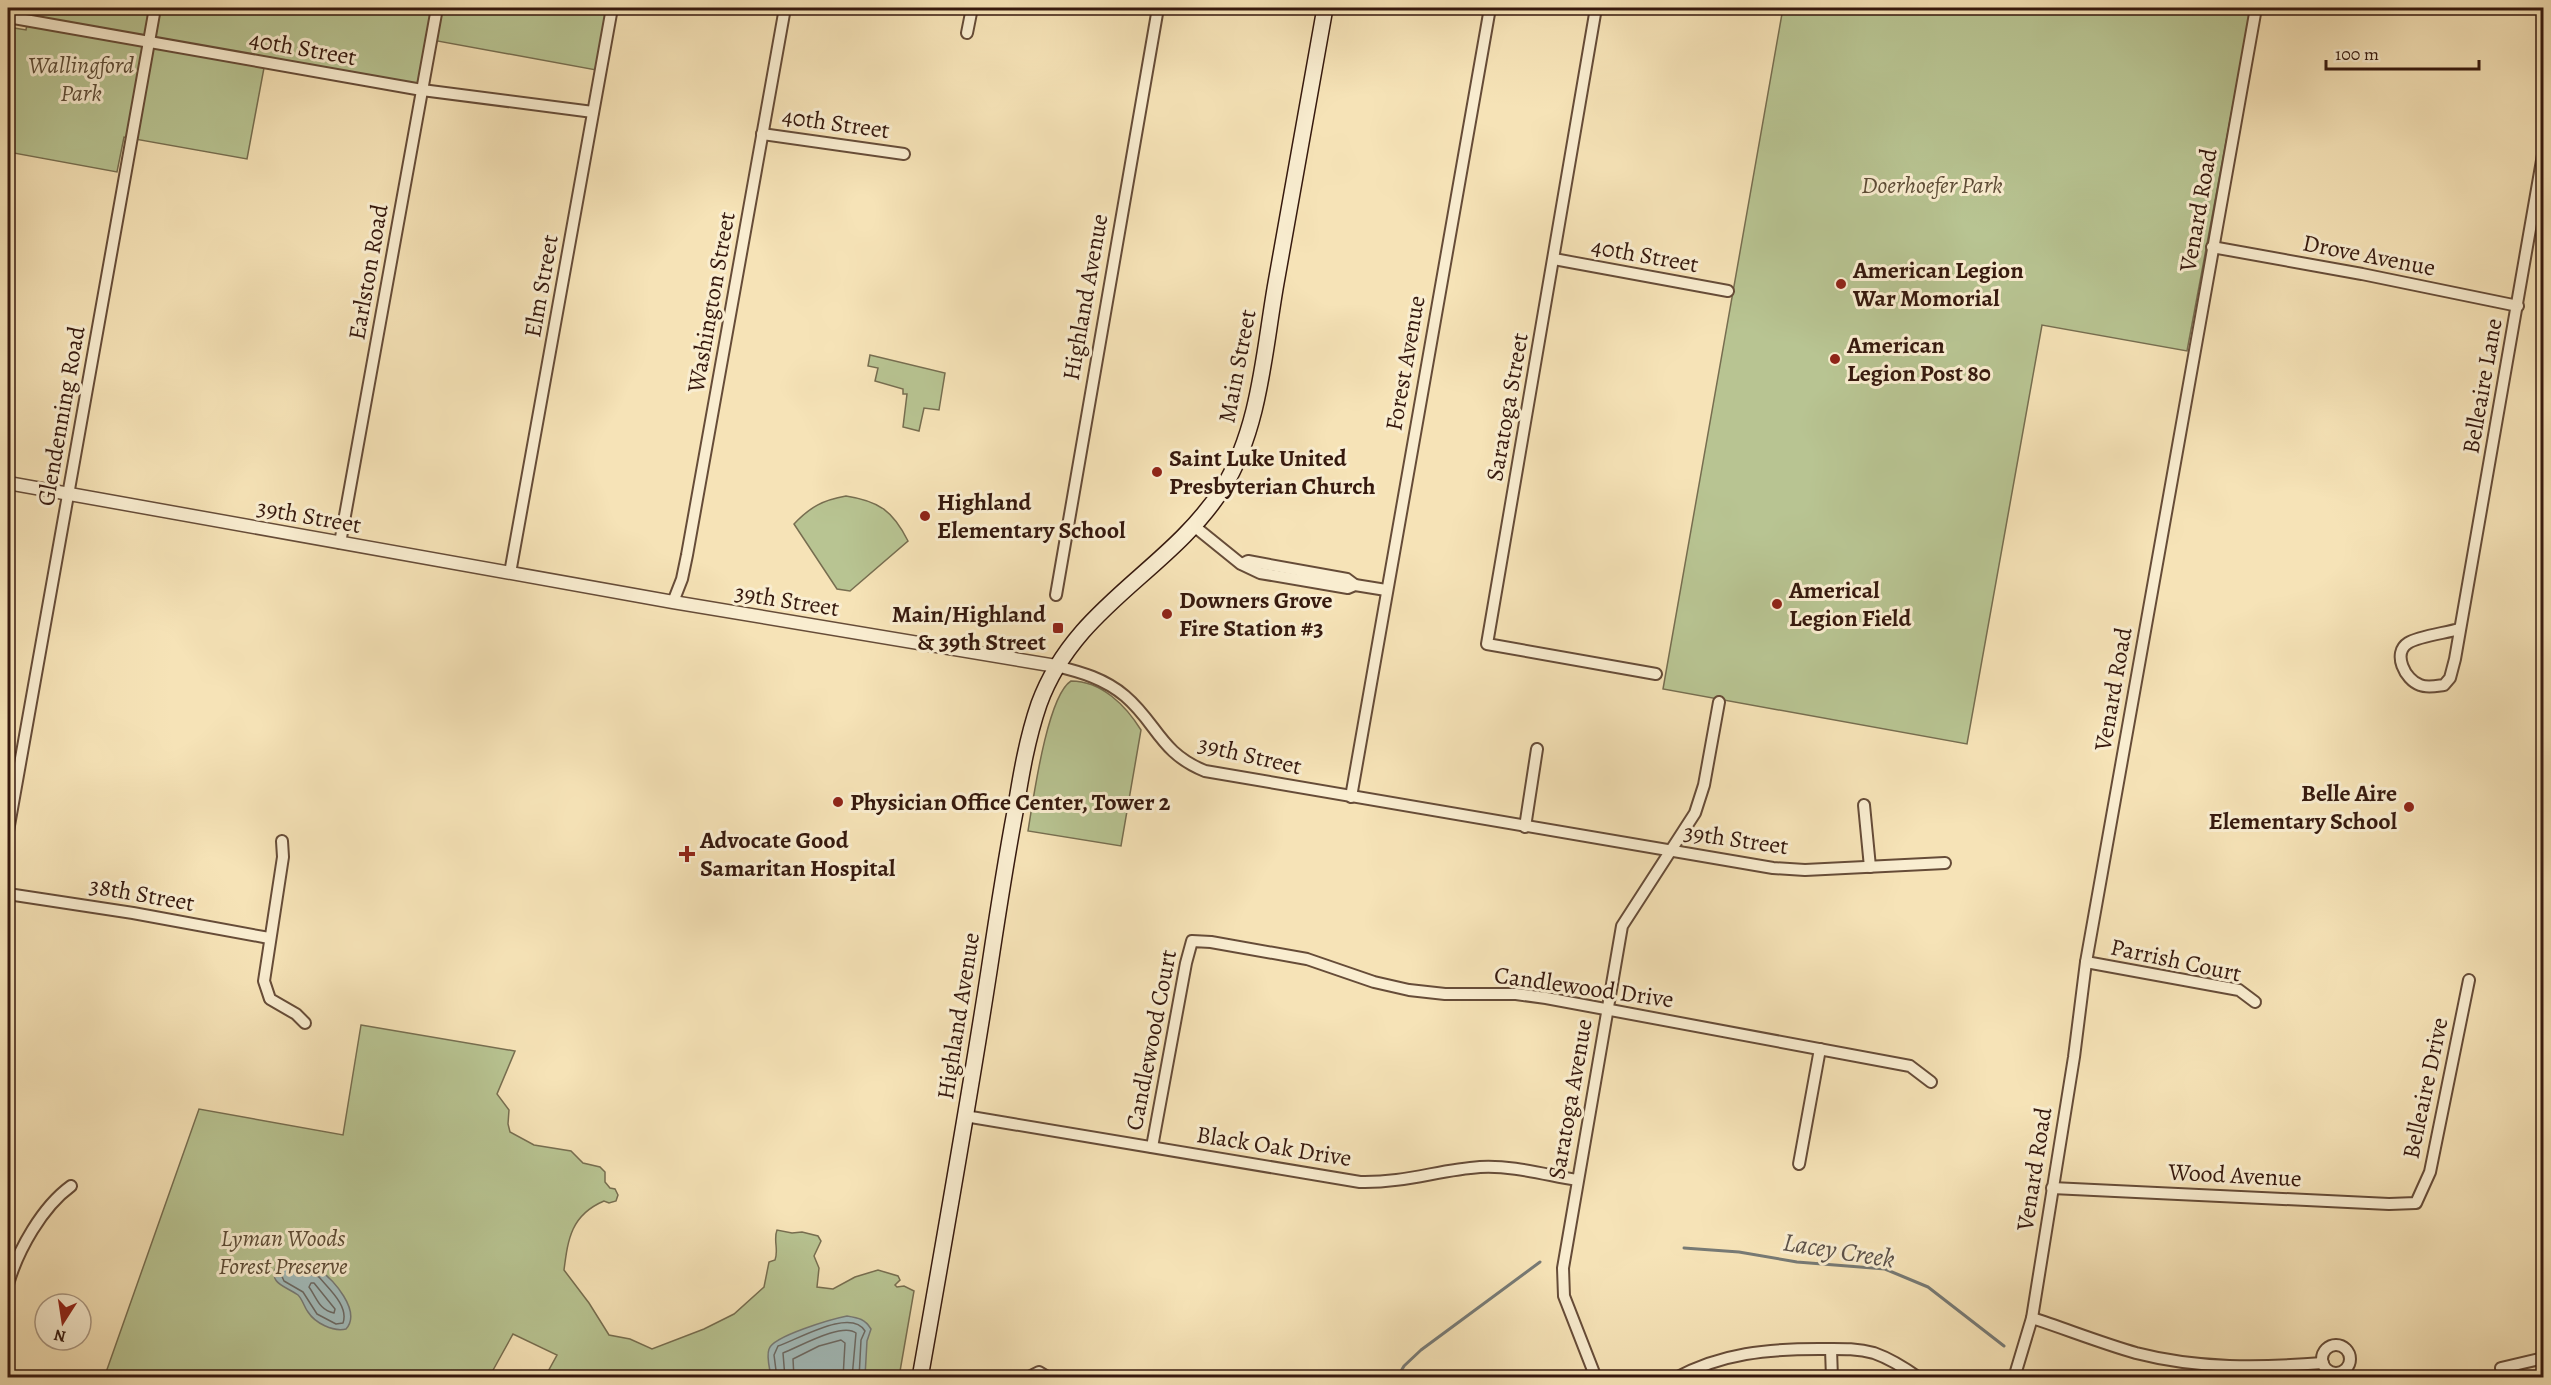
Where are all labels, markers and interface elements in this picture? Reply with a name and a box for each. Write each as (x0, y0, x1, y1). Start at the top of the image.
street label: 40th Street (247, 23, 359, 73)
scale bar (2326, 33, 2479, 71)
text: 100 m (2335, 42, 2379, 66)
park label: Wallingford Park (28, 49, 134, 109)
street label: 40th Street (780, 100, 892, 146)
street label: Venard Road (2171, 146, 2225, 275)
park label: Doerhoefer Park (1861, 169, 2003, 201)
street label: Earlston Road (340, 201, 396, 342)
street label: Washington Street (679, 209, 743, 396)
street label: Highland Avenue (1055, 211, 1115, 383)
street label: Drove Avenue (2300, 226, 2438, 284)
street label: 40th Street (1589, 230, 1701, 280)
street label: Elm Street (516, 232, 566, 340)
place label: American Legion War Momorial (1852, 254, 2024, 314)
marker: American Legion War Momorial (1834, 277, 1848, 291)
street label: Forest Avenue (1377, 293, 1433, 433)
street label: Main Street (1210, 306, 1264, 425)
street label: Belleaire Lane (2454, 316, 2510, 456)
street label: Glendenning Road (29, 323, 93, 508)
place label: American Legion Post 80 (1846, 329, 1991, 389)
street label: Saratoga Street (1478, 330, 1536, 484)
marker: American Legion Post 80 (1828, 352, 1842, 366)
place label: Saint Luke United Presbyterian Church (1169, 442, 1376, 502)
marker: Saint Luke United Presbyterian Church (1150, 465, 1164, 479)
place label: Highland Elementary School (937, 486, 1126, 546)
street label: 39th Street (254, 491, 364, 541)
marker: Highland Elementary School (918, 509, 932, 523)
place label: Americal Legion Field (1788, 574, 1911, 634)
street label: 39th Street (732, 576, 842, 624)
place label: Downers Grove Fire Station #3 (1179, 584, 1333, 644)
marker: Americal Legion Field (1770, 597, 1784, 611)
place label: Main/Highland & 39th Street (892, 598, 1046, 658)
marker: Downers Grove Fire Station #3 (1160, 607, 1174, 621)
marker: Main/Highland & 39th Street (1051, 621, 1065, 635)
street label: Venard Road (2086, 625, 2140, 754)
street label: 39th Street (1195, 728, 1305, 782)
place label: Belle Aire Elementary School (2209, 777, 2398, 837)
place label: Physician Office Center, Tower 2 (850, 786, 1171, 818)
marker: Physician Office Center, Tower 2 (831, 795, 845, 809)
marker: Belle Aire Elementary School (2402, 800, 2416, 814)
street label: 39th Street (1682, 816, 1790, 862)
place label: Advocate Good Samaritan Hospital (699, 824, 896, 884)
marker: Advocate Good Samaritan Hospital (678, 845, 696, 863)
street label: 38th Street (87, 869, 197, 919)
street label: Highland Avenue (929, 930, 987, 1102)
street label: Parrish Court (2108, 931, 2244, 989)
street label: Candlewood Court (1118, 947, 1184, 1133)
street label: Candlewood Drive (1492, 959, 1676, 1015)
street label: Belleaire Drive (2394, 1014, 2456, 1162)
street label: Saratoga Avenue (1540, 1016, 1600, 1182)
street label: Venard Road (2008, 1105, 2060, 1234)
street label: Black Oak Drive (1194, 1118, 1354, 1174)
street label: Wood Avenue (2166, 1155, 2303, 1194)
park label: Lyman Woods Forest Preserve (218, 1222, 348, 1282)
water label: Lacey Creek (1781, 1224, 1897, 1277)
north arrow (33, 1292, 93, 1352)
text: N (52, 1324, 68, 1348)

